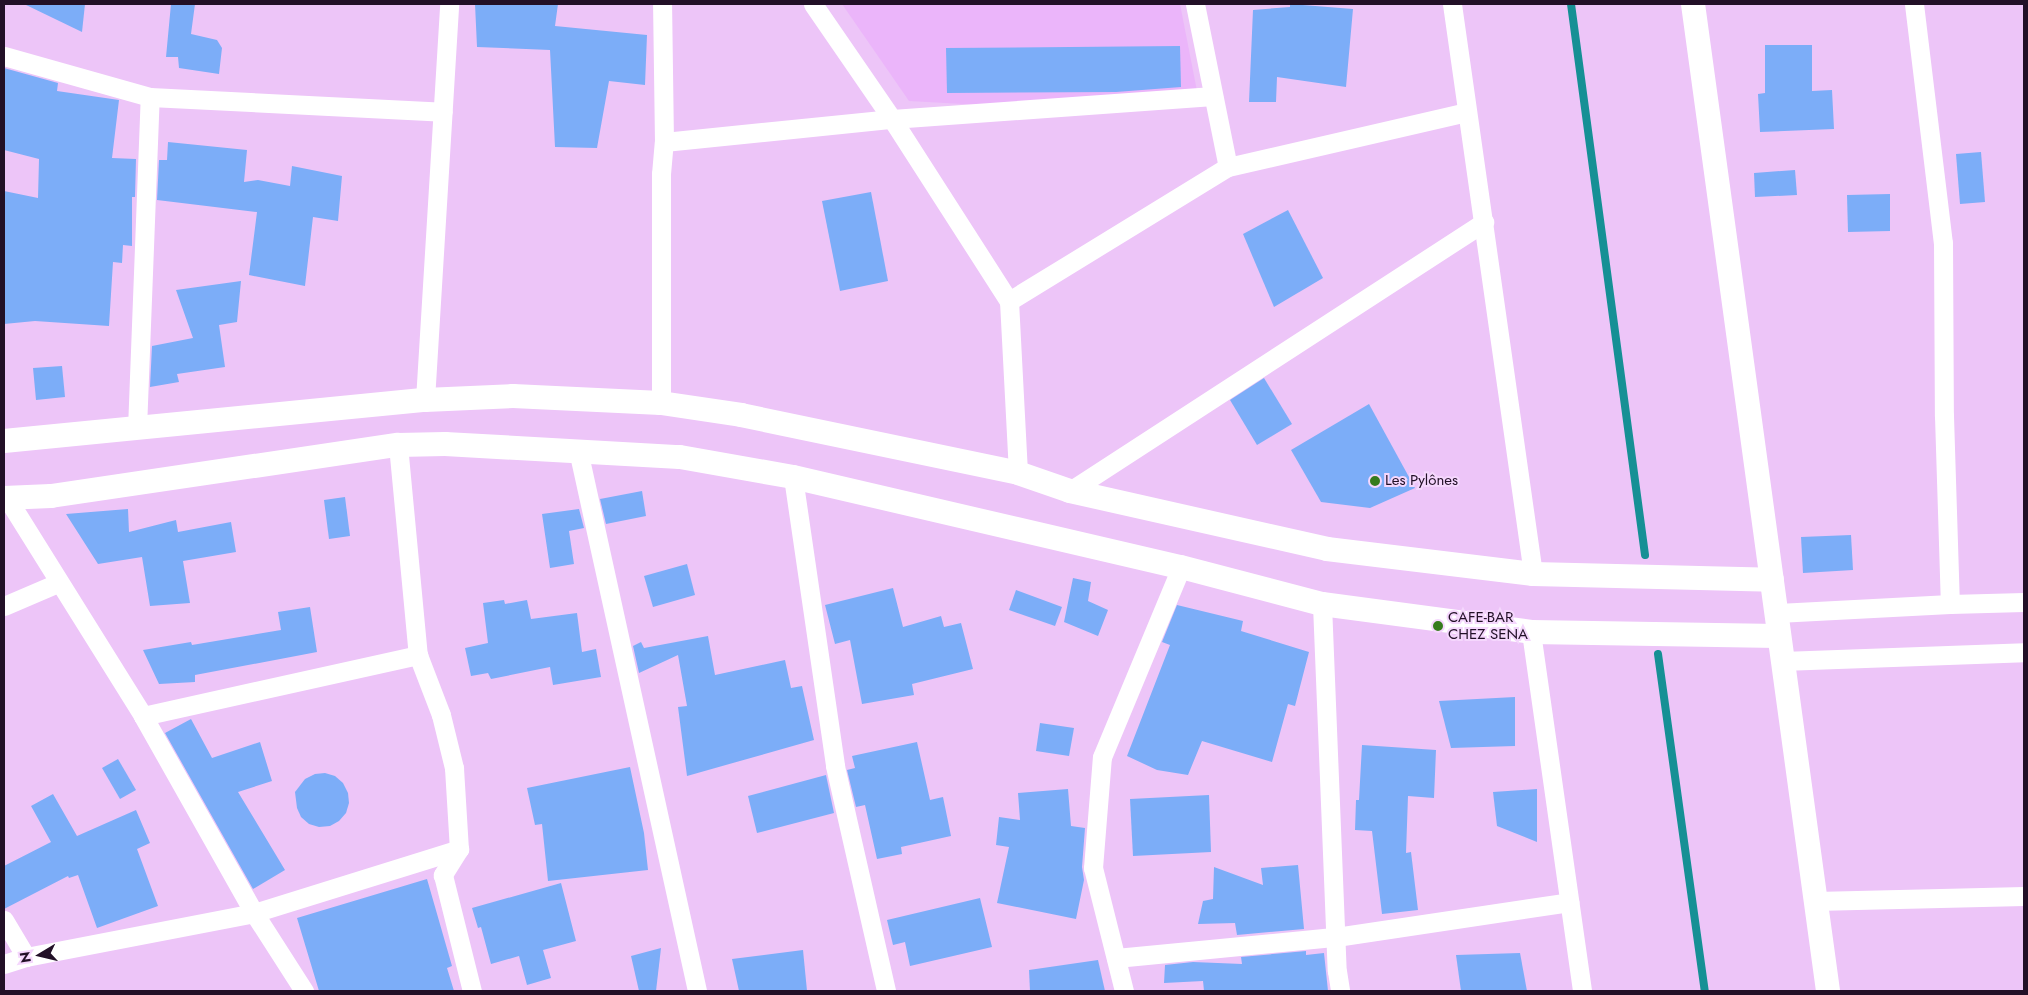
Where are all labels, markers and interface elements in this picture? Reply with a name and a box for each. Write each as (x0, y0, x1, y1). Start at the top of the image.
place label: Les Pylônes (1385, 472, 1458, 490)
marker: Les Pylônes (1369, 475, 1381, 487)
place label: CAFE-BAR CHEZ SENA (1448, 608, 1528, 643)
marker: CAFE-BAR CHEZ SENA (1432, 620, 1444, 632)
north arrow (15, 930, 65, 980)
text: N (14, 950, 36, 964)

